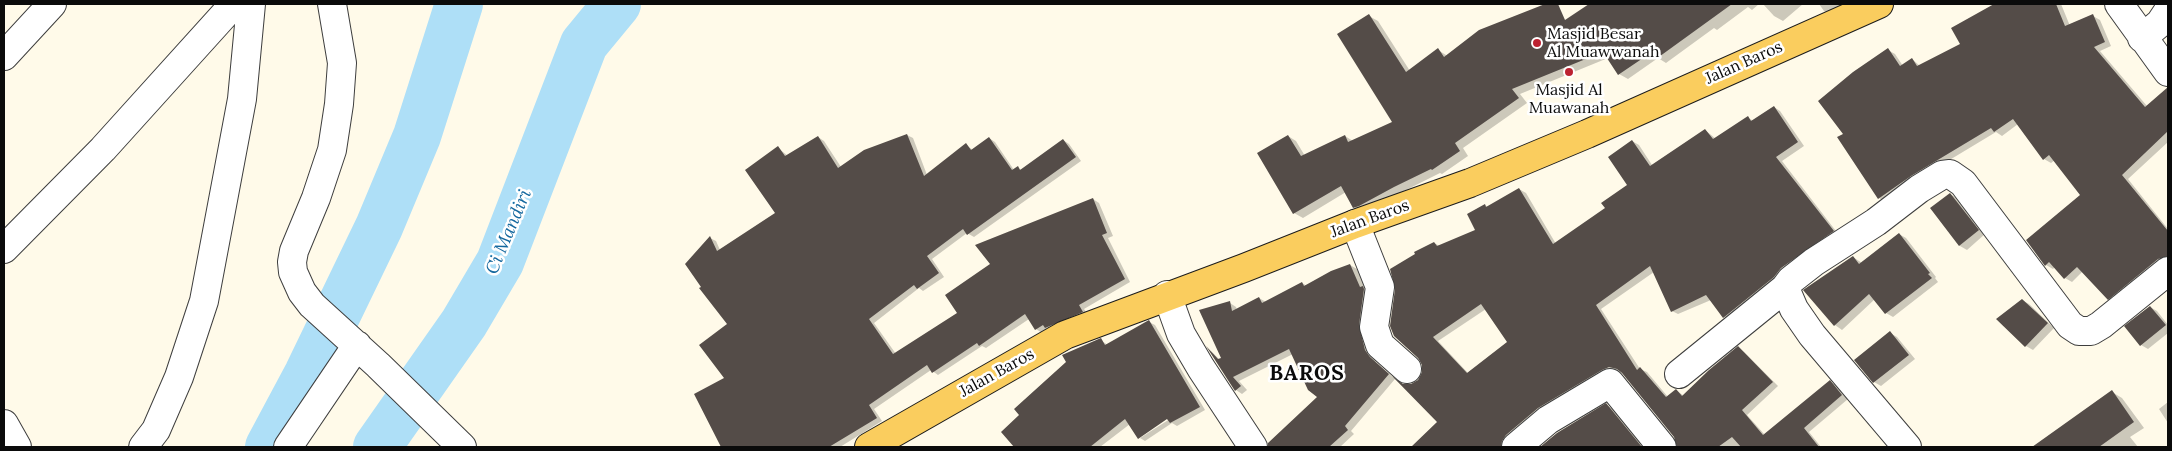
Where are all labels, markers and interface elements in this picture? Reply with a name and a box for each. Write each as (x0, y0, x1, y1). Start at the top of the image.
place label: Masjid Besar Al Muawwanah (1547, 24, 1660, 62)
marker: Masjid Besar Al Muawwanah (1531, 37, 1543, 49)
street label: Jalan Baros (1703, 37, 1785, 89)
marker: Masjid Al Muawanah (1563, 66, 1575, 78)
place label: Masjid Al Muawanah (1529, 80, 1609, 118)
water label: Ci Mandiri (481, 186, 537, 278)
street label: Jalan Baros (1328, 196, 1412, 242)
street label: Jalan Baros (956, 345, 1038, 401)
district label: BAROS (1269, 361, 1345, 387)

